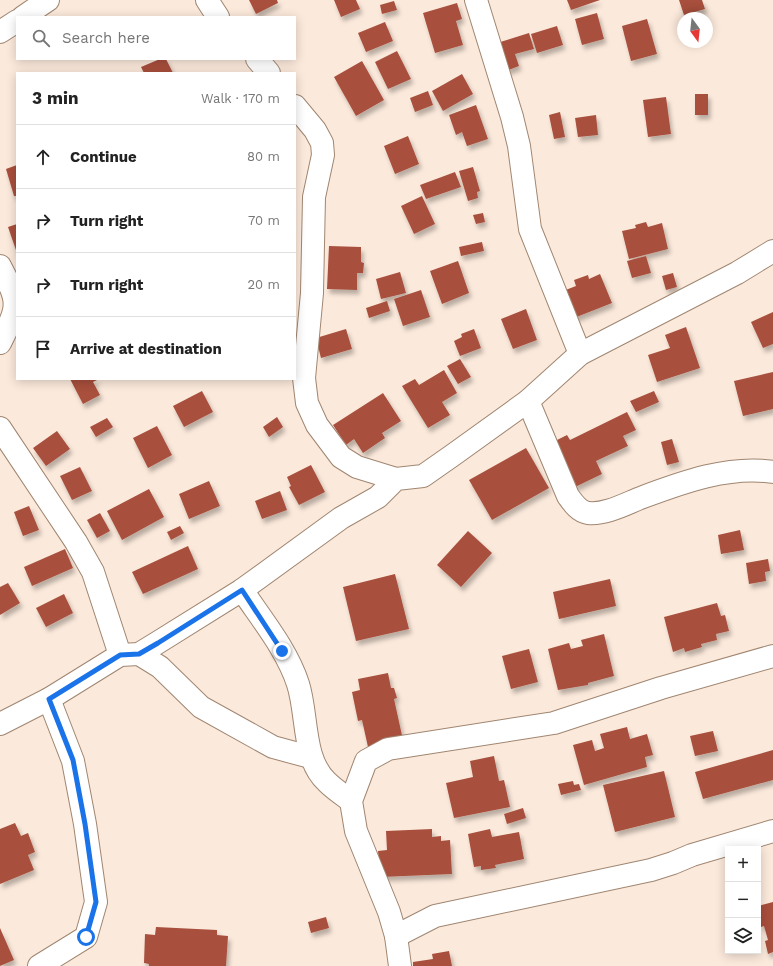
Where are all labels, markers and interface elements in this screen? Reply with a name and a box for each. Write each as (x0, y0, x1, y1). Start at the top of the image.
north arrow (677, 12, 713, 48)
search box (16, 16, 296, 60)
icon: search (30, 27, 52, 49)
text: Search here (62, 29, 150, 47)
text: 3 min (32, 88, 78, 108)
text: Walk · 170 m (201, 91, 280, 106)
icon: ahead (32, 146, 54, 168)
text: Continue (70, 148, 137, 166)
text: 80 m (247, 149, 280, 164)
icon: right (32, 210, 54, 232)
text: Turn right (70, 212, 143, 230)
text: 70 m (248, 213, 280, 228)
icon: right (32, 274, 54, 296)
text: Turn right (70, 276, 143, 294)
text: 20 m (248, 277, 280, 292)
icon: arrive (32, 338, 54, 360)
text: Arrive at destination (70, 340, 222, 358)
route end (273, 642, 291, 660)
map controls (725, 846, 761, 954)
button: + (725, 846, 761, 882)
button: − (725, 882, 761, 918)
button: layers (725, 918, 761, 954)
route start (77, 928, 95, 946)

